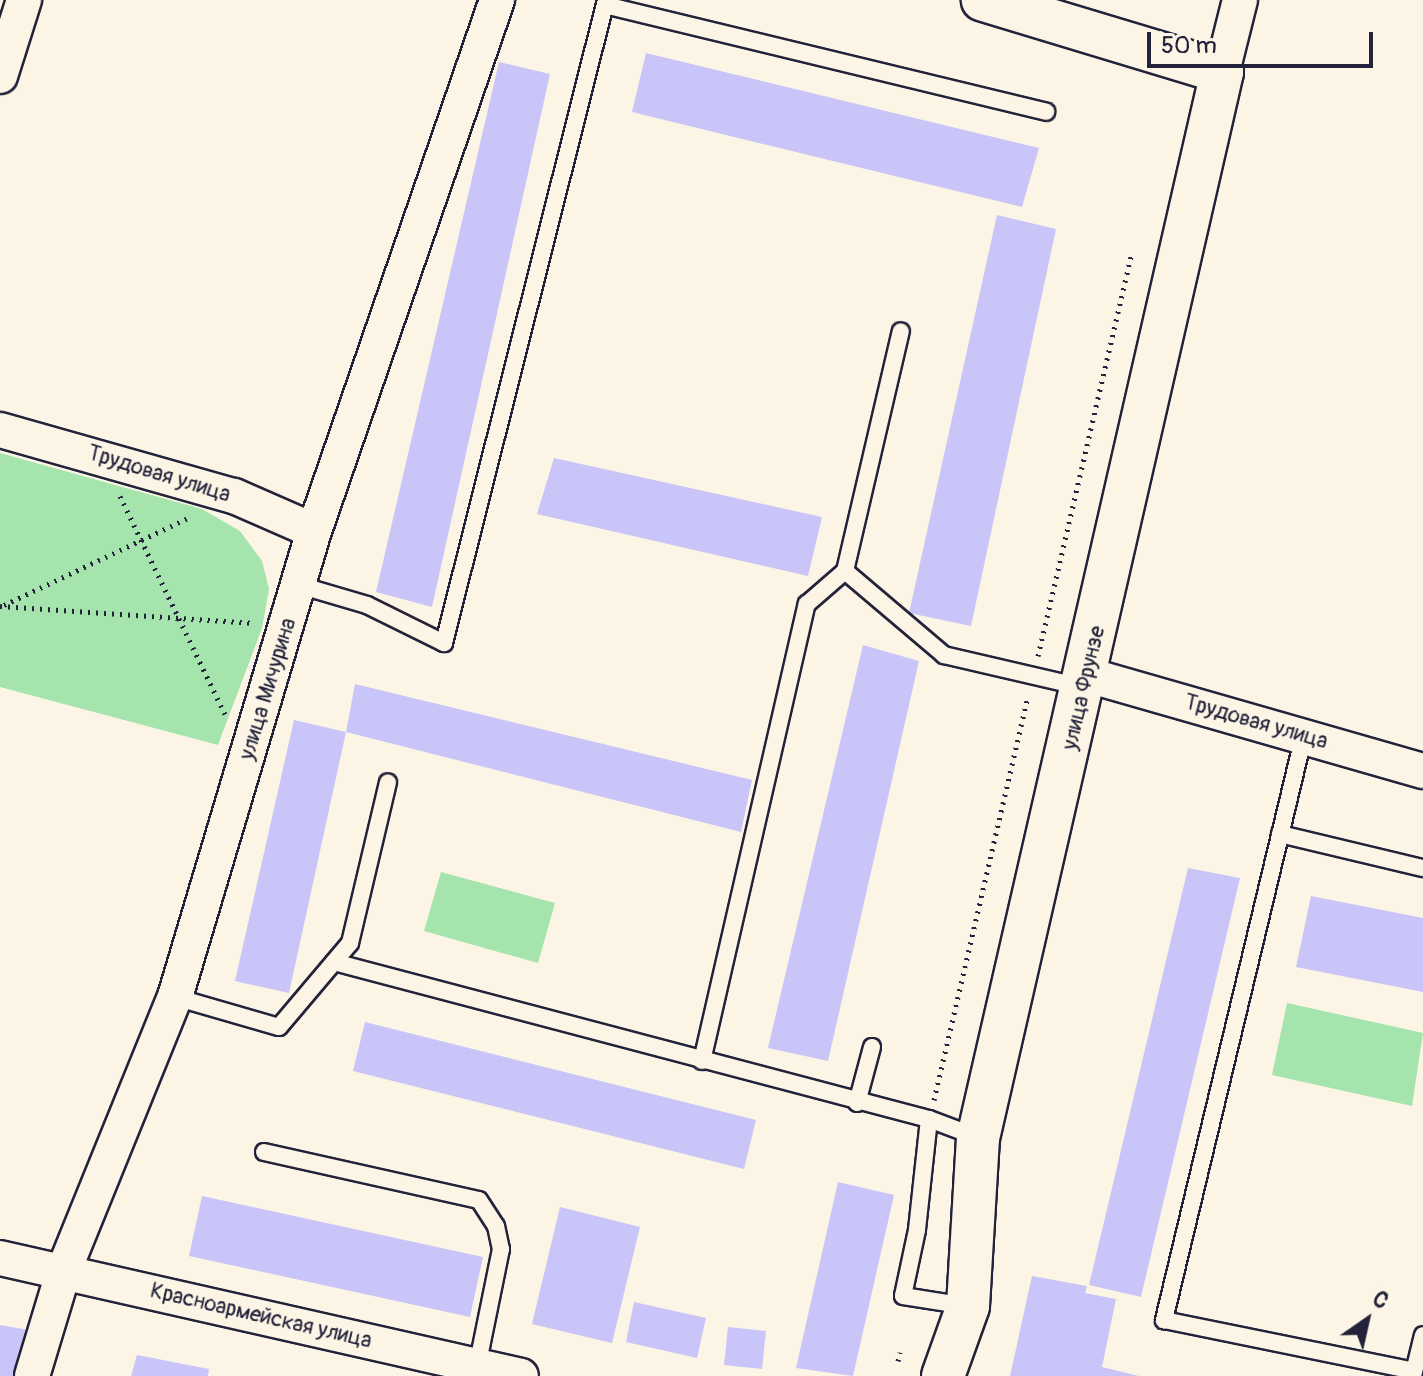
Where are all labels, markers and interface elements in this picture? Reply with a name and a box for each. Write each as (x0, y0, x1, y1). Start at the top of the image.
scale bar (1151, 16, 1377, 66)
text: 50 m (1161, 31, 1217, 60)
street label: Трудовая улица (84, 440, 234, 508)
street label: улица Мичурина (234, 615, 302, 763)
street label: улица Фрунзе (1057, 623, 1111, 753)
street label: Трудовая улица (1181, 689, 1331, 755)
street label: Красноармейская улица (148, 1278, 374, 1354)
north arrow (1327, 1280, 1407, 1360)
text: С (1367, 1285, 1394, 1316)

